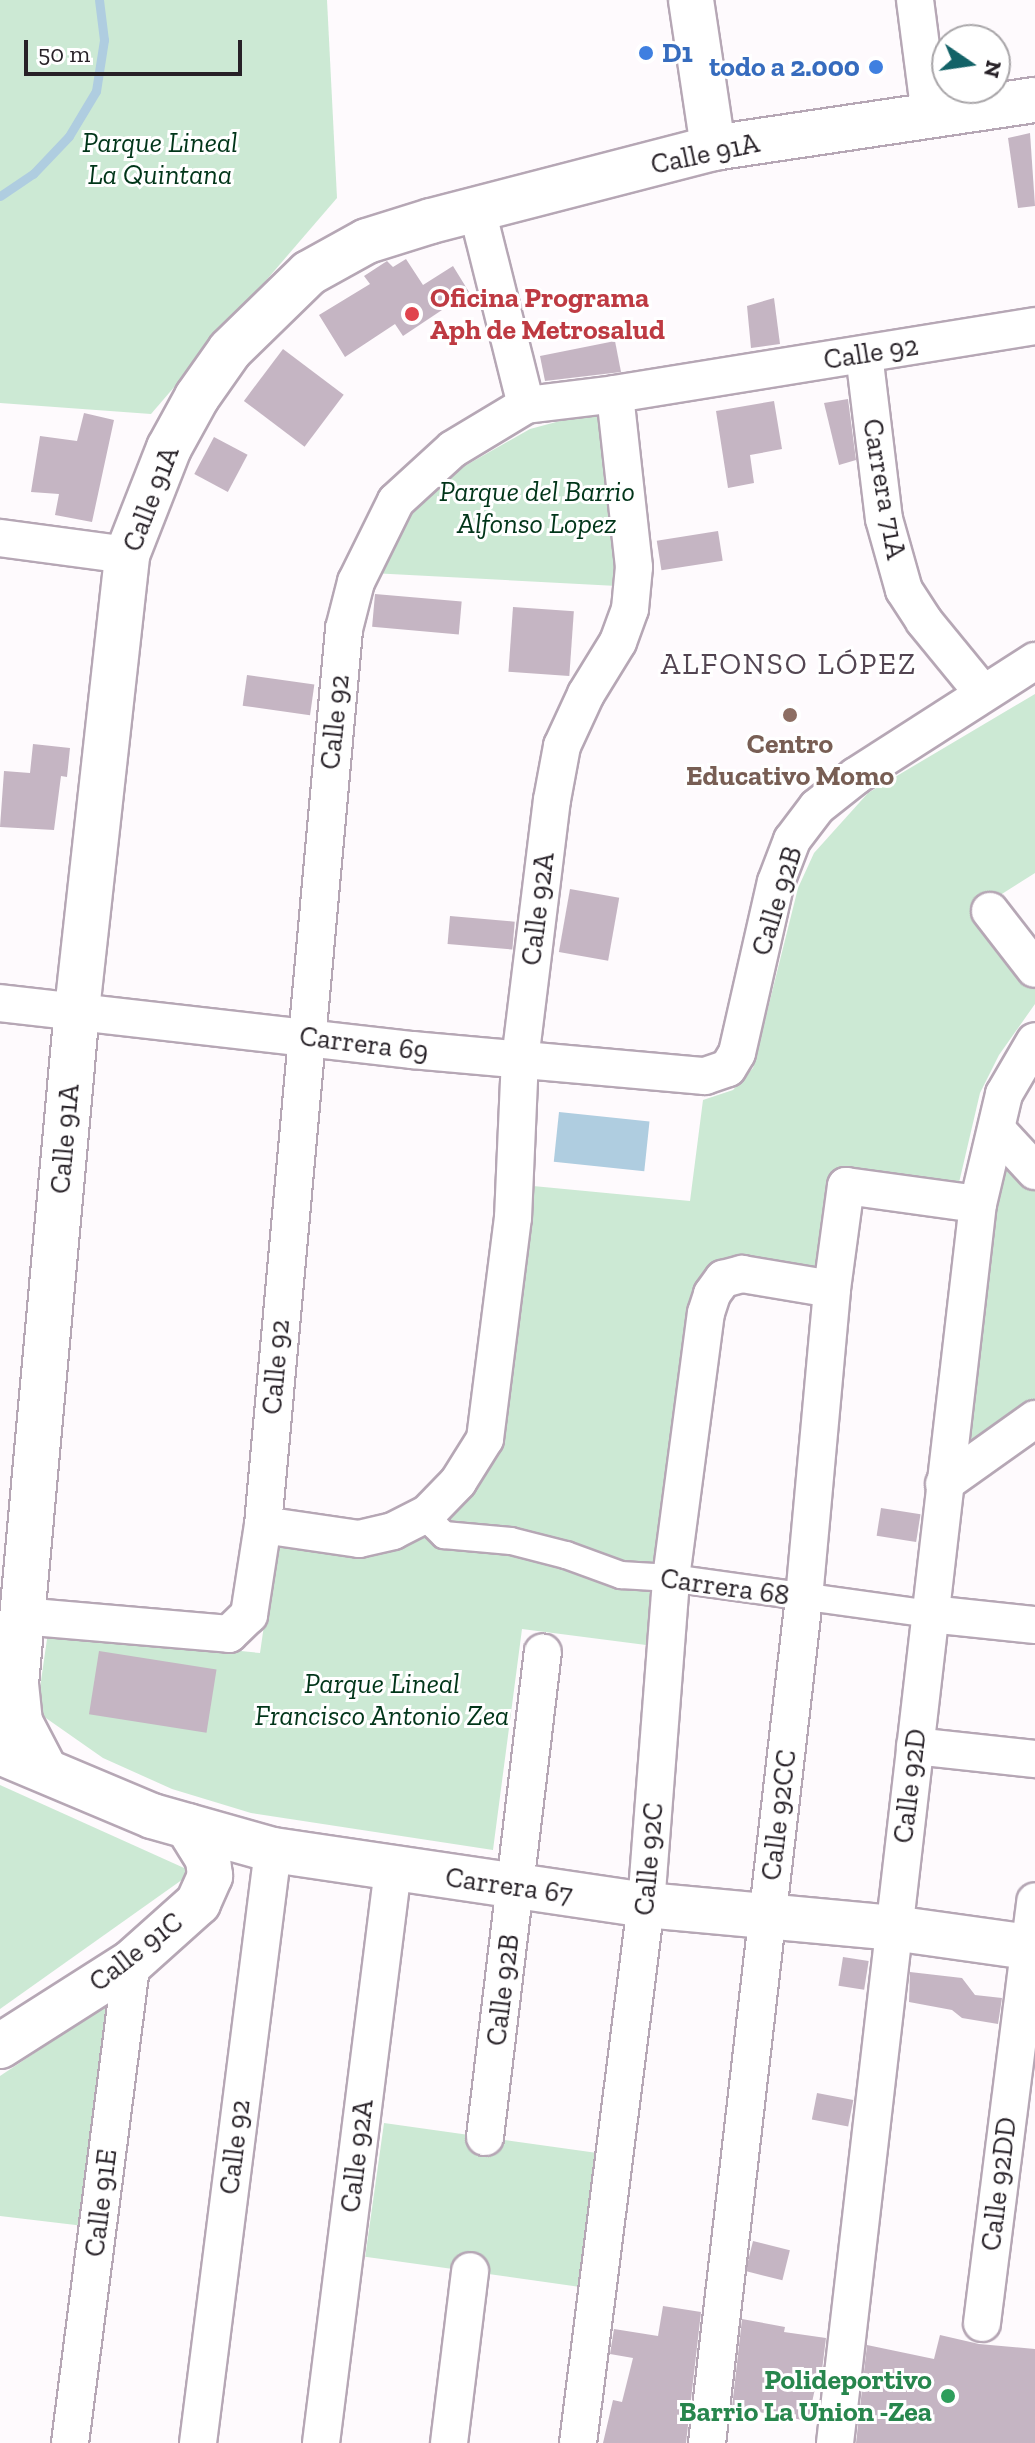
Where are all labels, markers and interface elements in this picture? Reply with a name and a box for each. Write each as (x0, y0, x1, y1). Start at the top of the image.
scale bar (28, 24, 246, 74)
north arrow (931, 24, 1011, 104)
place label: D1 (662, 36, 693, 70)
text: 50 m (38, 39, 90, 68)
marker: D1 (637, 44, 655, 62)
place label: todo a 2.000 (709, 50, 860, 84)
marker: todo a 2.000 (867, 58, 885, 76)
text: N (978, 58, 1008, 80)
park label: Parque Lineal La Quintana (82, 126, 238, 192)
street label: Calle 91A (648, 126, 762, 182)
place label: Oficina Programa Aph de Metrosalud (430, 281, 665, 347)
marker: Oficina Programa Aph de Metrosalud (401, 303, 423, 325)
street label: Calle 92 (821, 329, 921, 377)
street label: Carrera 71A (855, 416, 913, 562)
street label: Calle 91A (116, 442, 186, 556)
park label: Parque del Barrio Alfonso Lopez (439, 475, 635, 541)
district label: ALFONSO LÓPEZ (661, 646, 917, 682)
street label: Calle 92 (313, 673, 357, 771)
marker: Centro Educativo Momo (781, 706, 799, 724)
place label: Centro Educativo Momo (686, 727, 894, 793)
street label: Calle 92B (745, 842, 809, 960)
street label: Calle 92A (514, 851, 562, 967)
street label: Carrera 69 (298, 1019, 430, 1069)
street label: Calle 91A (43, 1083, 87, 1195)
street label: Calle 92 (255, 1318, 297, 1416)
street label: Carrera 68 (658, 1561, 792, 1613)
park label: Parque Lineal Francisco Antonio Zea (254, 1667, 510, 1733)
street label: Calle 92D (886, 1727, 934, 1845)
street label: Calle 92CC (754, 1748, 804, 1882)
street label: Calle 92C (627, 1801, 671, 1917)
street label: Carrera 67 (443, 1860, 575, 1912)
street label: Calle 91C (83, 1905, 189, 1999)
street label: Calle 92B (479, 1932, 527, 2048)
street label: Calle 92 (213, 2098, 257, 2196)
street label: Calle 92A (333, 2098, 381, 2214)
street label: Calle 92DD (974, 2115, 1024, 2253)
street label: Calle 91E (78, 2147, 124, 2259)
place label: Polideportivo Barrio La Union -Zea (679, 2363, 932, 2429)
marker: Polideportivo Barrio La Union -Zea (939, 2387, 957, 2405)

